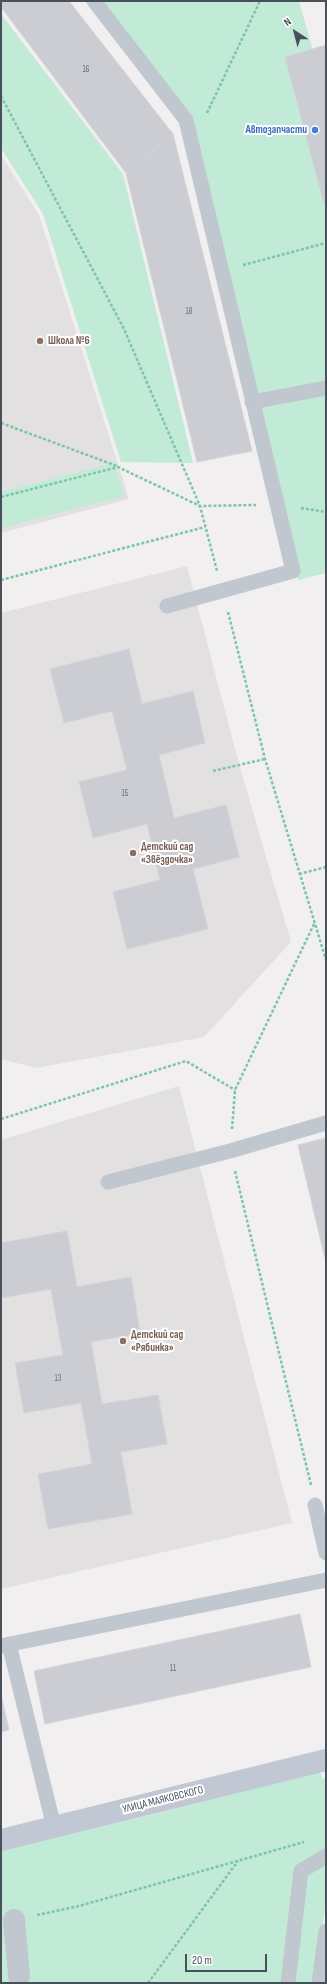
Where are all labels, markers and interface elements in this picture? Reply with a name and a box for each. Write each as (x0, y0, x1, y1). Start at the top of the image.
north arrow (275, 12, 315, 52)
text: N (281, 15, 294, 29)
house number: 16 (82, 65, 90, 75)
place label: Автозапчасти (245, 123, 307, 137)
marker: Автозапчасти (310, 125, 320, 135)
house number: 18 (185, 307, 193, 317)
place label: Школа №6 (48, 334, 90, 348)
marker: Школа №6 (35, 336, 45, 346)
house number: 15 (122, 789, 128, 799)
place label: Детский сад «Звёздочка» (141, 840, 193, 866)
marker: Детский сад «Звёздочка» (128, 848, 138, 858)
place label: Детский сад «Рябинка» (131, 1328, 183, 1354)
marker: Детский сад «Рябинка» (118, 1336, 128, 1346)
house number: 13 (55, 1374, 61, 1384)
house number: 11 (170, 1664, 176, 1674)
street label: УЛИЦА МАЯКОВСКОГО (121, 1784, 205, 1816)
scale bar (187, 1946, 269, 1972)
text: 20 m (192, 1953, 212, 1968)

